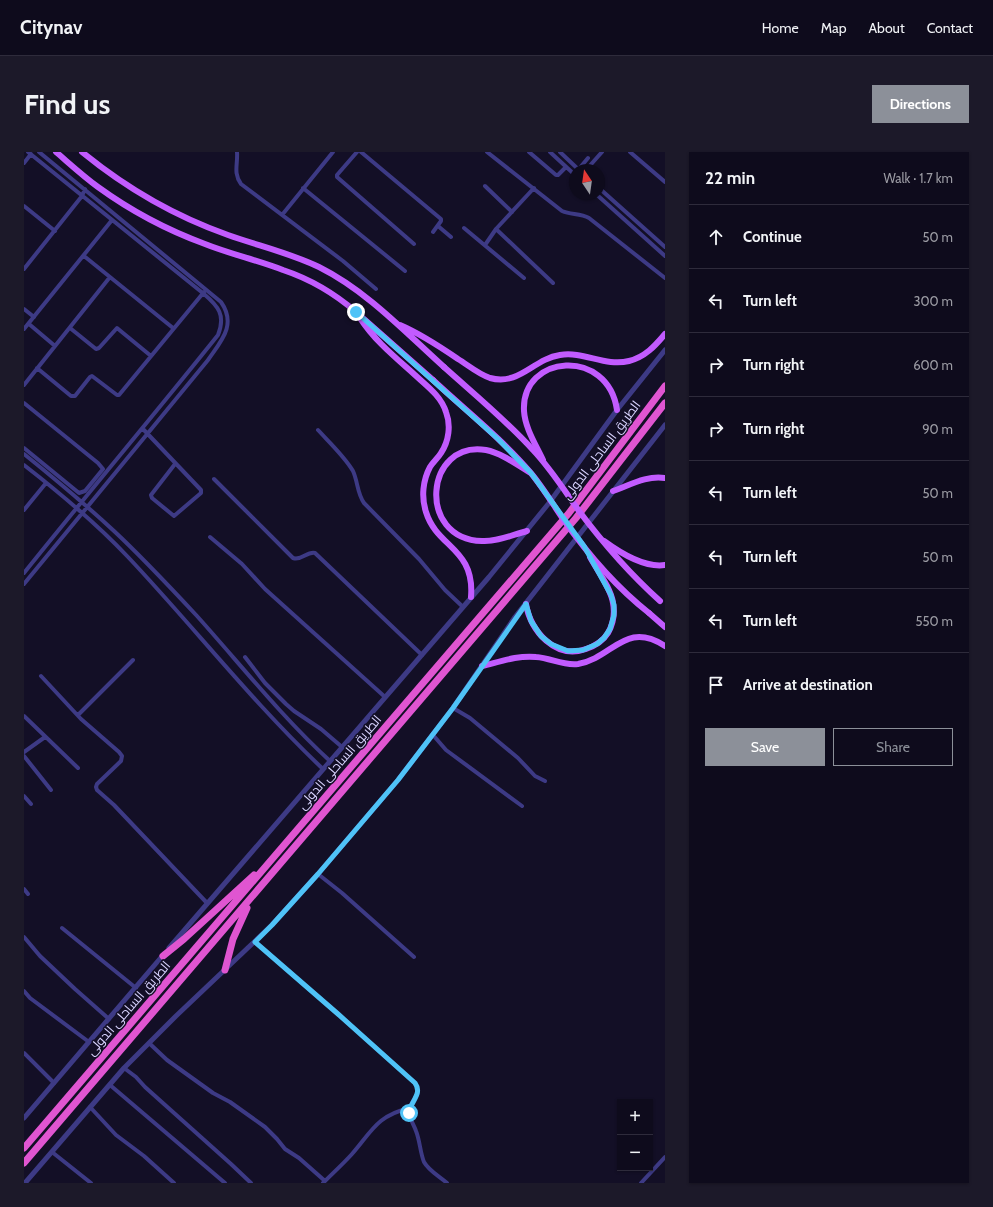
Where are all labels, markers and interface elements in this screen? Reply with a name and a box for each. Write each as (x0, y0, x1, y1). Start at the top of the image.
text: Citynav (20, 16, 82, 39)
text: Home (762, 19, 799, 37)
text: Map (821, 19, 846, 37)
text: About (868, 19, 905, 37)
text: Contact (927, 19, 973, 37)
button: Directions (872, 85, 969, 123)
text: Find us (24, 87, 110, 121)
north arrow (569, 164, 605, 200)
text: 22 min (705, 168, 755, 188)
text: Walk · 1.7 km (884, 170, 953, 186)
icon: ahead (705, 226, 727, 248)
text: Continue (743, 228, 802, 246)
text: 50 m (923, 229, 953, 245)
icon: left (705, 290, 727, 312)
text: Turn left (743, 292, 797, 310)
text: 300 m (913, 293, 953, 309)
route end (347, 303, 365, 321)
icon: right (705, 354, 727, 376)
text: Turn right (743, 356, 804, 374)
text: 600 m (913, 357, 953, 373)
street label: الطريق الساحلى الدولى (558, 397, 644, 503)
icon: right (705, 418, 727, 440)
text: Turn right (743, 420, 804, 438)
text: 90 m (922, 421, 953, 437)
icon: left (705, 482, 727, 504)
text: Turn left (743, 484, 797, 502)
text: 50 m (923, 485, 953, 501)
icon: left (705, 546, 727, 568)
text: Turn left (743, 548, 797, 566)
text: 50 m (923, 549, 953, 565)
icon: left (705, 610, 727, 632)
text: Turn left (743, 612, 797, 630)
text: 550 m (916, 613, 953, 629)
icon: arrive (705, 674, 727, 696)
text: Arrive at destination (743, 676, 873, 694)
street label: الطريق الساحلى الدولى (294, 711, 384, 813)
button: Save (705, 728, 825, 766)
button: Share (833, 728, 953, 766)
street label: الطريق الساحلى الدولى (83, 957, 173, 1059)
map controls (617, 1099, 653, 1171)
button: + (617, 1099, 653, 1135)
route start (400, 1104, 418, 1122)
button: − (617, 1135, 653, 1171)

